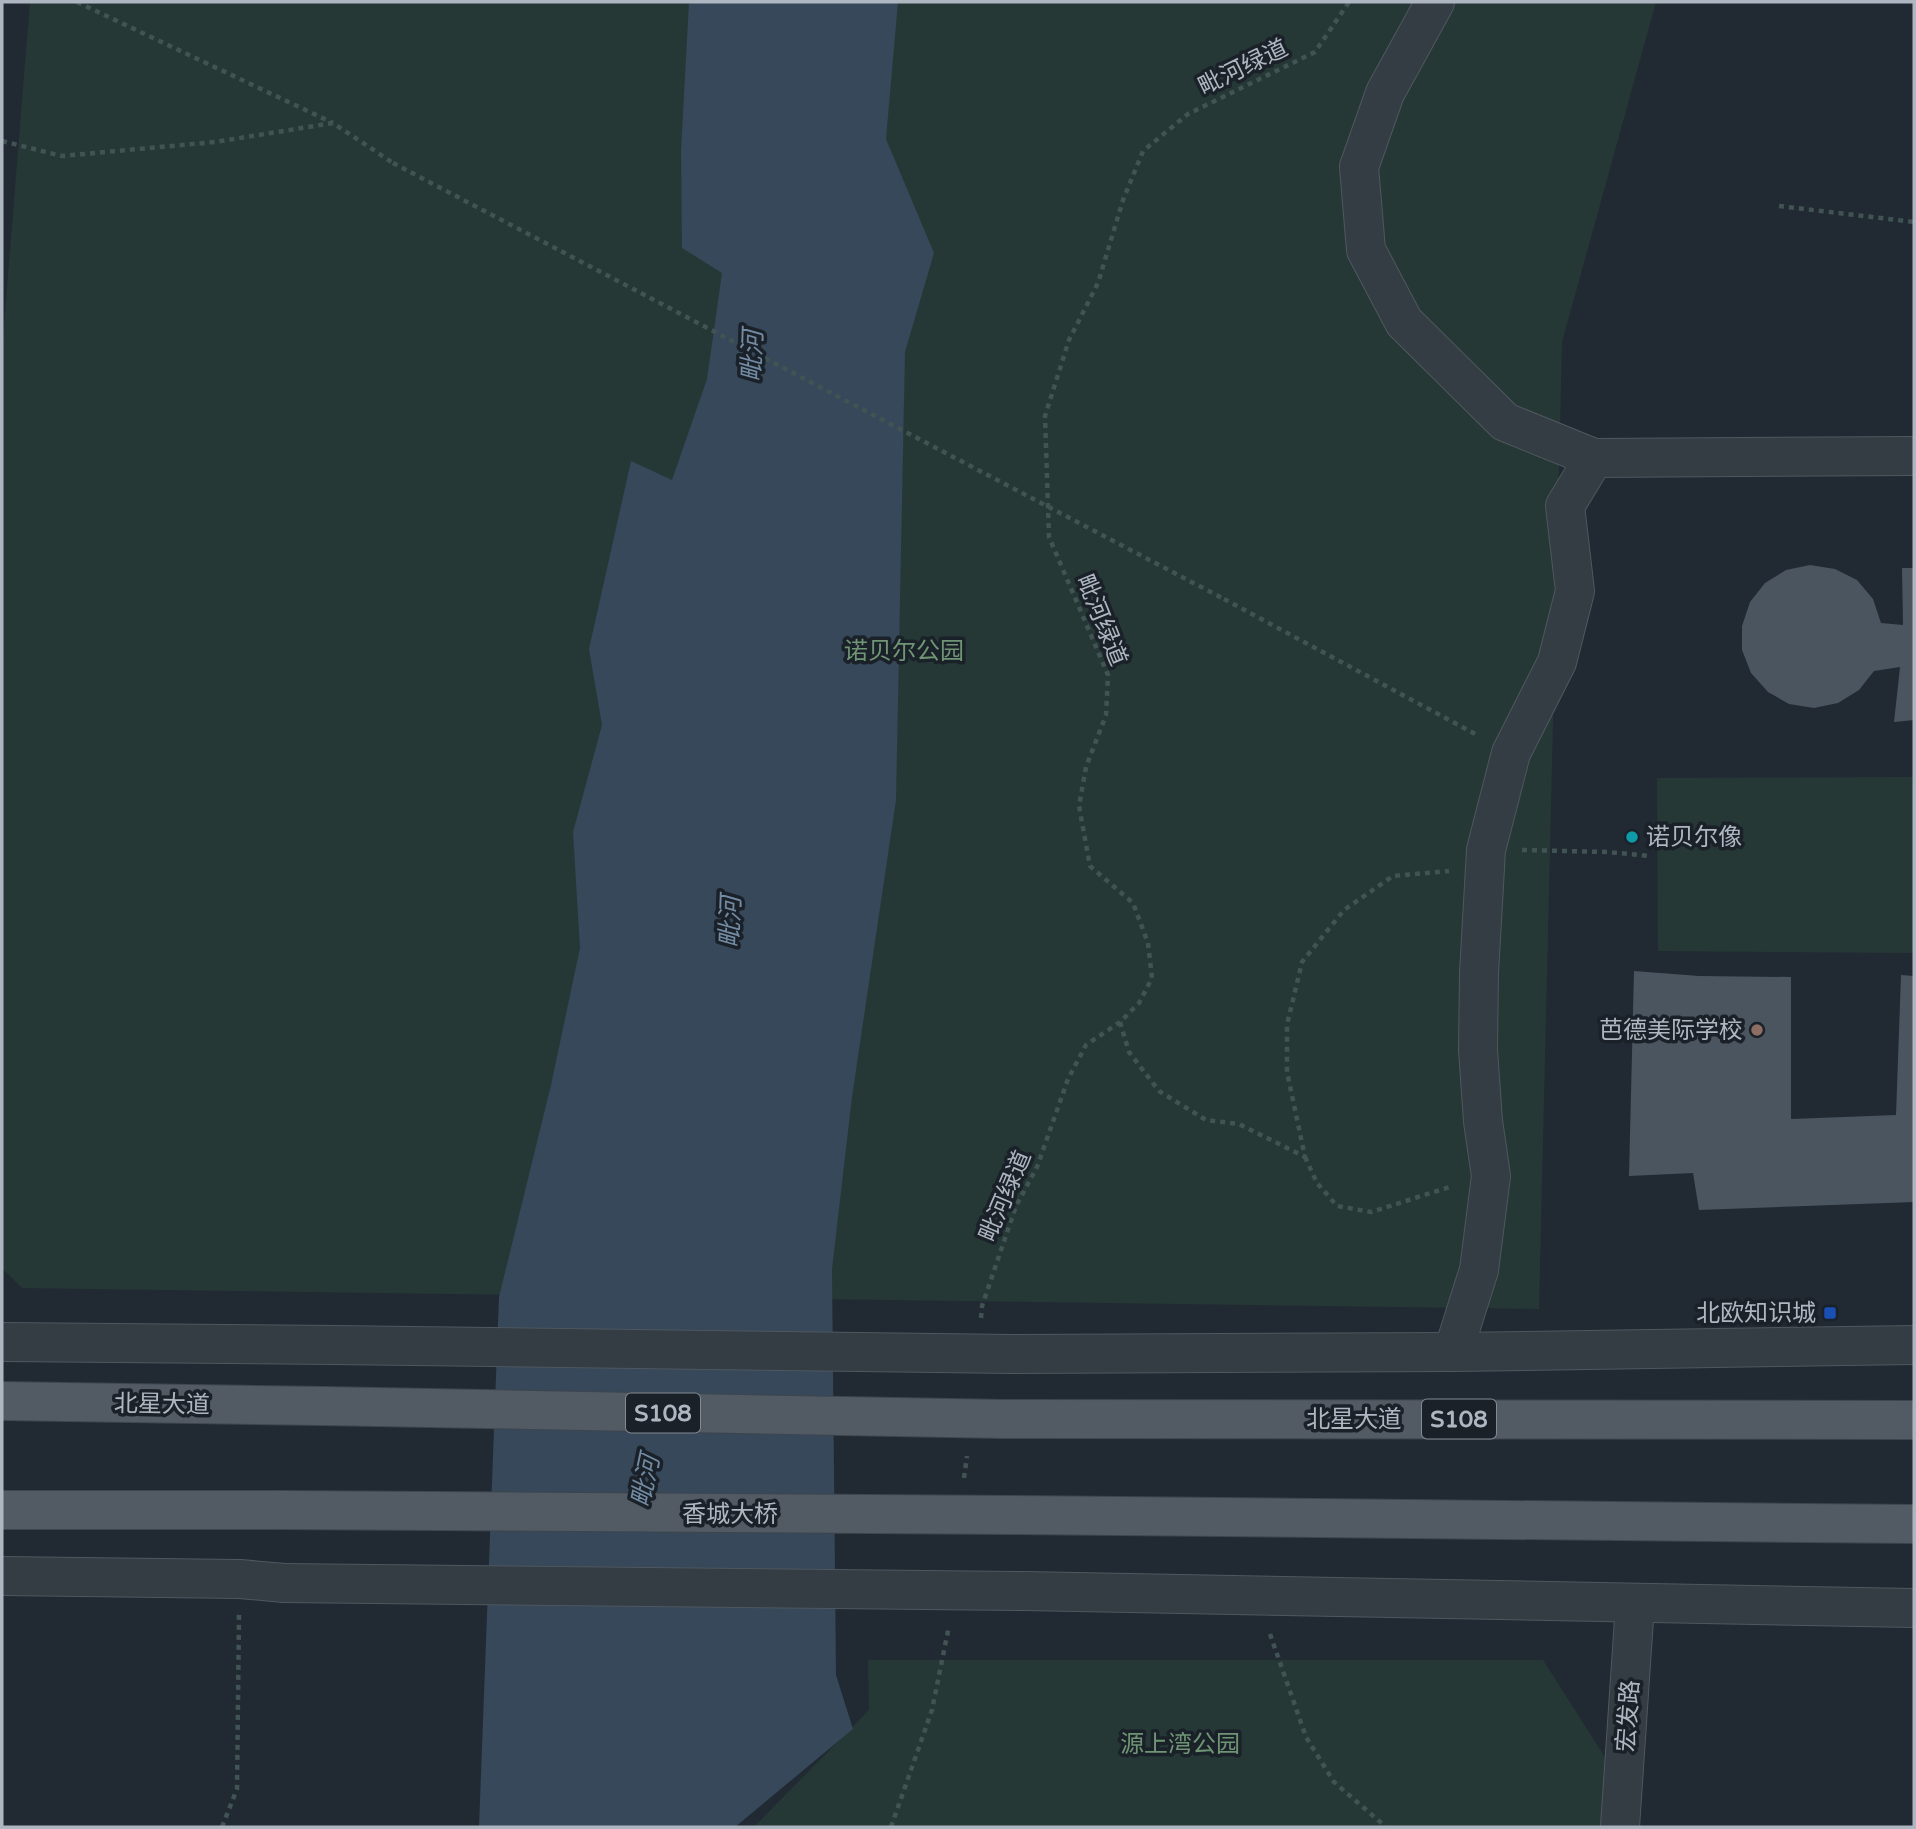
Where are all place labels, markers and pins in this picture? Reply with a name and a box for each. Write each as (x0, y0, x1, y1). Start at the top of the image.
place label: 诺贝尔像 (1646, 823, 1742, 852)
marker: 诺贝尔像 (1624, 829, 1640, 845)
place label: 芭德美际学校 (1599, 1016, 1743, 1045)
marker: 芭德美际学校 (1749, 1022, 1765, 1038)
place label: 北欧知识城 (1696, 1299, 1816, 1328)
marker: 北欧知识城 (1822, 1305, 1838, 1321)

